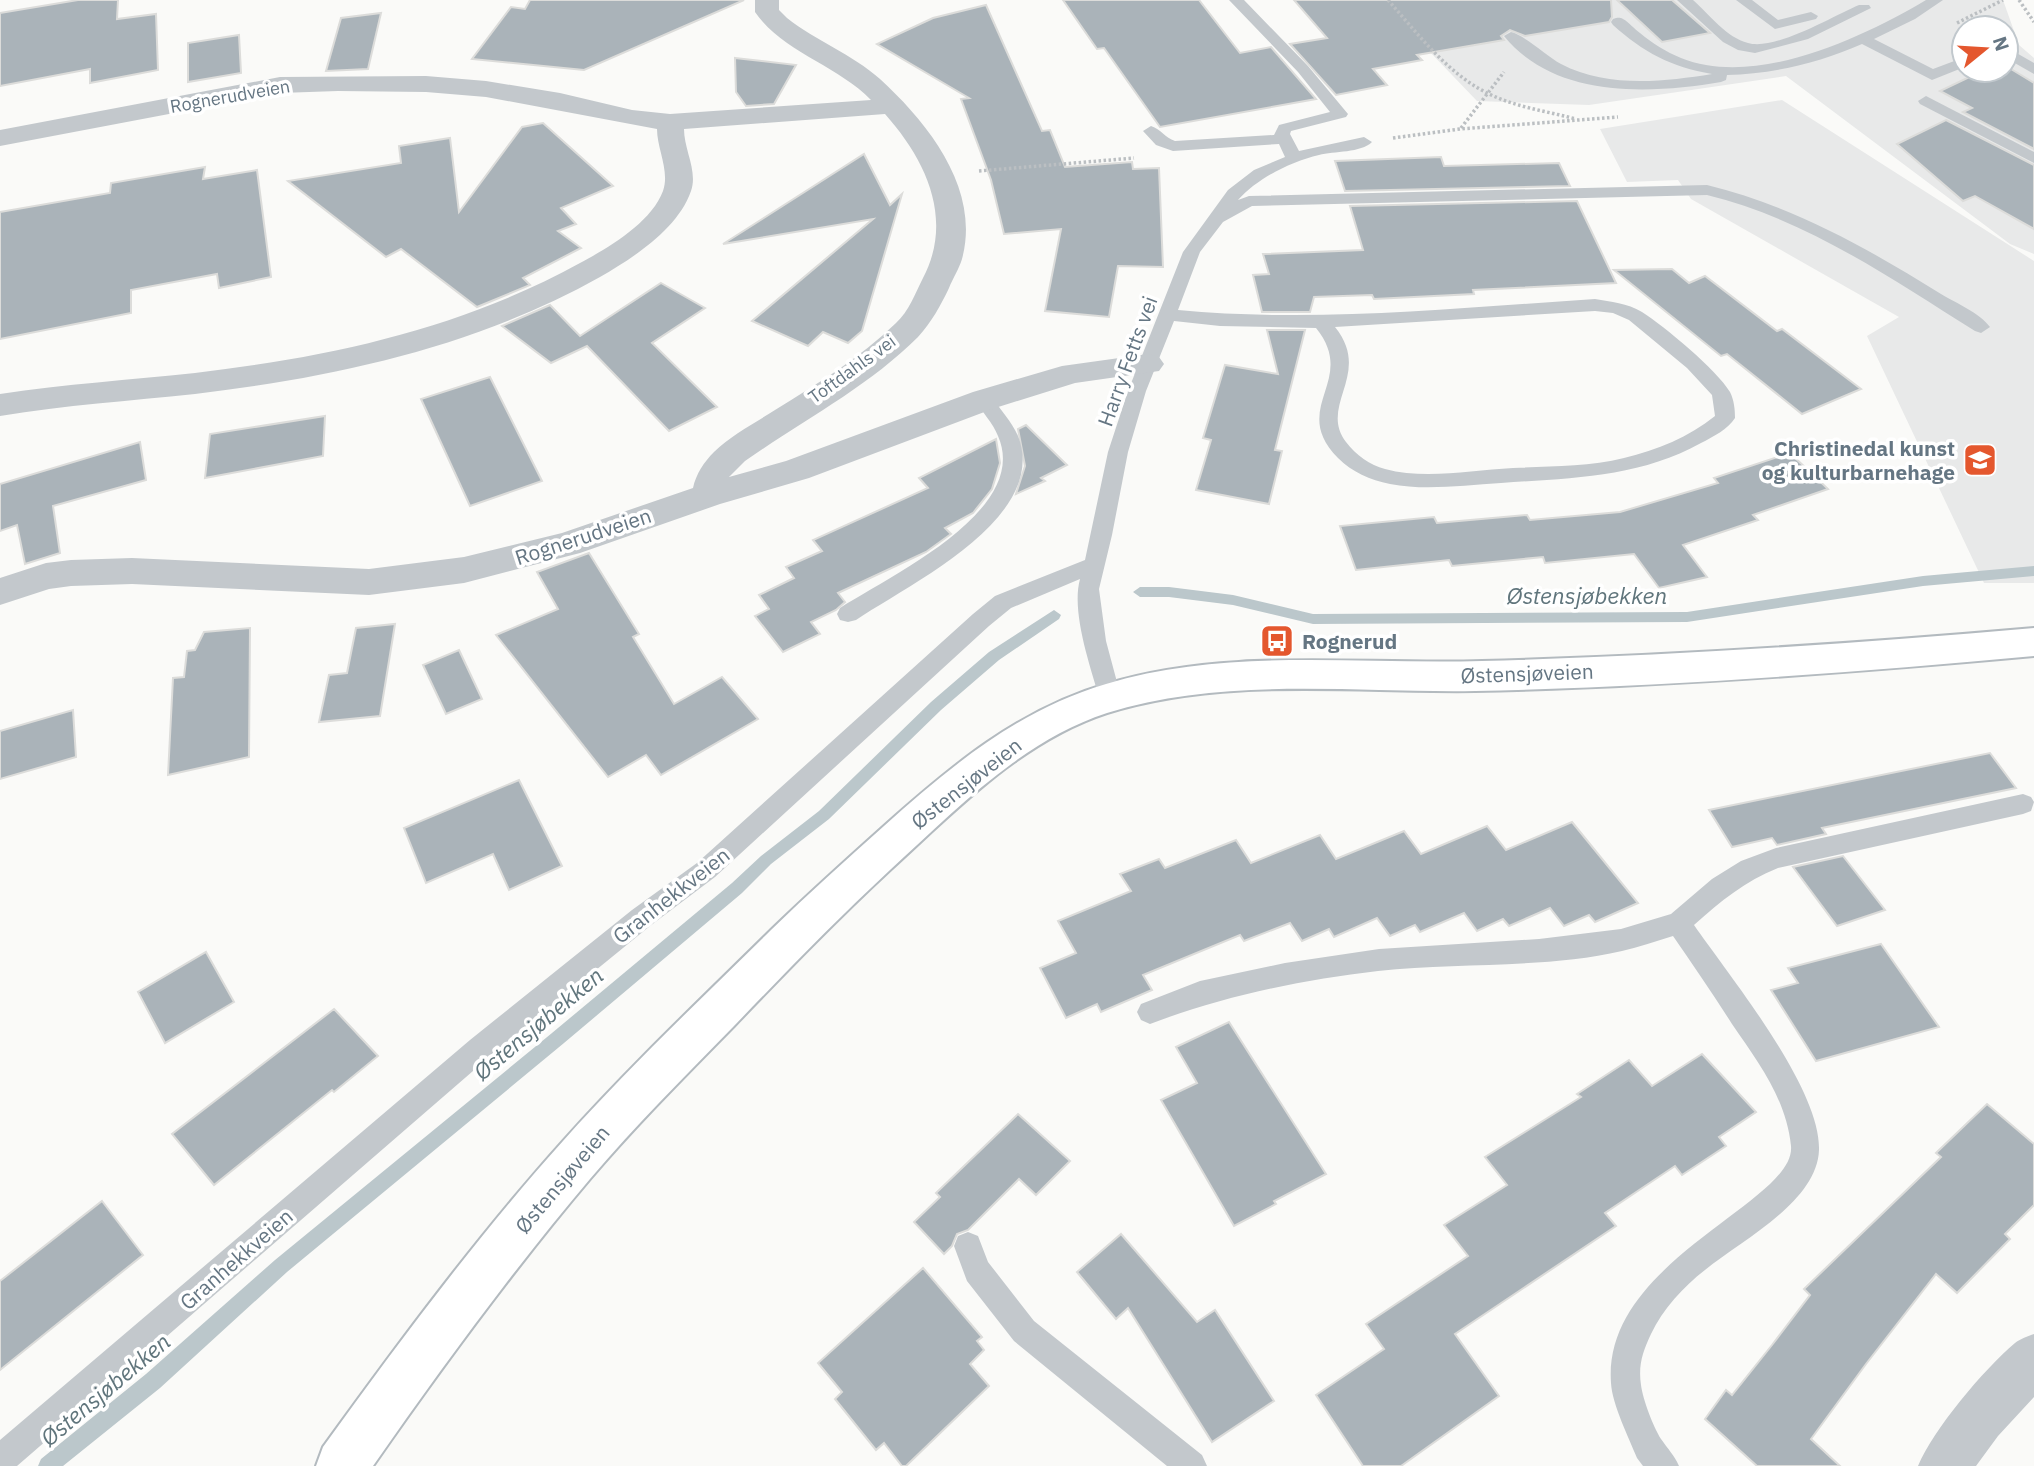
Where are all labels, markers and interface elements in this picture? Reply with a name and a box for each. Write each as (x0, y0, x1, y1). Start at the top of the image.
north arrow (1950, 14, 2020, 84)
text: N (1988, 33, 2015, 54)
street label: Rognerudveien (168, 74, 292, 118)
street label: Harry Fetts vei (1090, 292, 1164, 430)
street label: Toftdahls vei (804, 330, 900, 408)
place label: Christinedal kunst og kulturbarnehage (1762, 434, 1955, 486)
school or university icon: Christinedal kunst og kulturbarnehage (1961, 441, 1999, 479)
street label: Rognerudveien (511, 501, 655, 571)
water label: Østensjøbekken (1507, 580, 1667, 610)
bus stop icon: Rognerud (1258, 622, 1296, 660)
place label: Rognerud (1302, 627, 1397, 655)
street label: Østensjøveien (1460, 657, 1594, 689)
street label: Østensjøveien (905, 731, 1027, 835)
street label: Granhekkveien (607, 841, 735, 949)
water label: Østensjøbekken (467, 960, 609, 1086)
street label: Østensjøveien (508, 1119, 616, 1239)
street label: Granhekkveien (174, 1202, 298, 1316)
water label: Østensjøbekken (34, 1326, 176, 1452)

